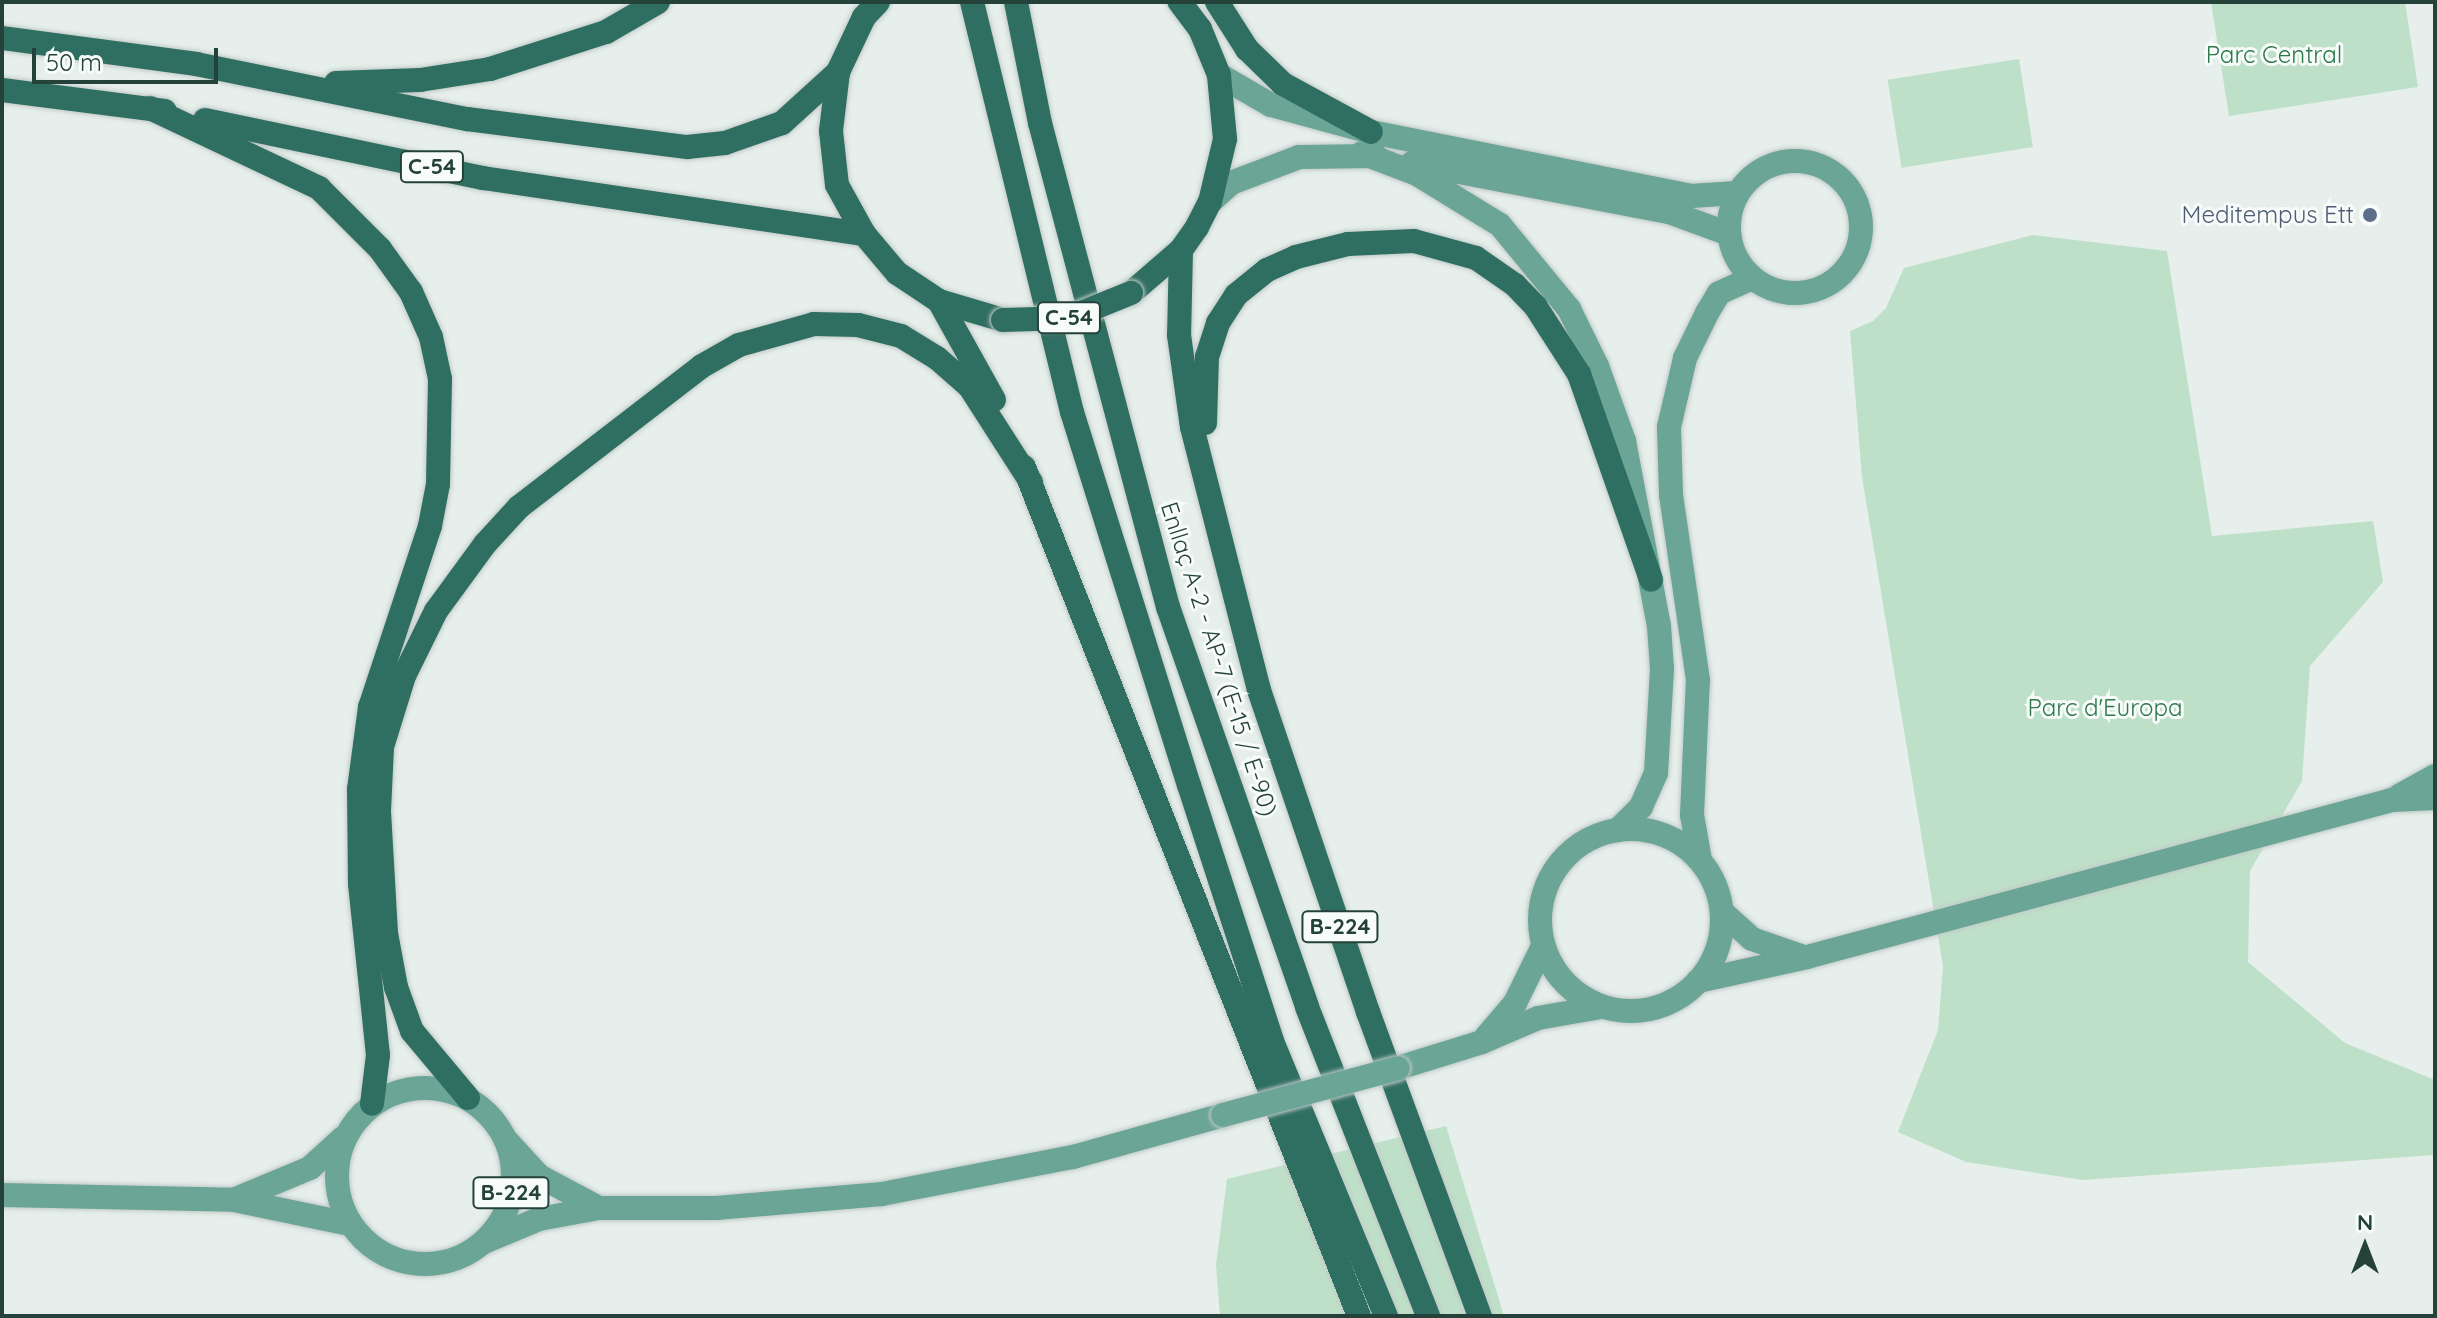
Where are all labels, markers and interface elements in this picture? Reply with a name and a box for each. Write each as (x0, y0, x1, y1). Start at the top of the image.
scale bar (36, 32, 222, 82)
park label: Parc Central (2206, 41, 2342, 69)
text: 50 m (46, 47, 102, 77)
road number: C-54 (398, 149, 466, 185)
place label: Meditempus Ett (2182, 201, 2354, 229)
marker: Meditempus Ett (2361, 206, 2379, 224)
road number: C-54 (1035, 300, 1103, 336)
street label: Enllaç A-2 - AP-7 (E-15 / E-90) (1154, 498, 1284, 820)
park label: Parc d'Europa (2028, 694, 2182, 722)
road number: B-224 (1300, 909, 1380, 945)
road number: B-224 (471, 1175, 551, 1211)
north arrow (2325, 1206, 2405, 1286)
text: N (2357, 1208, 2373, 1236)

